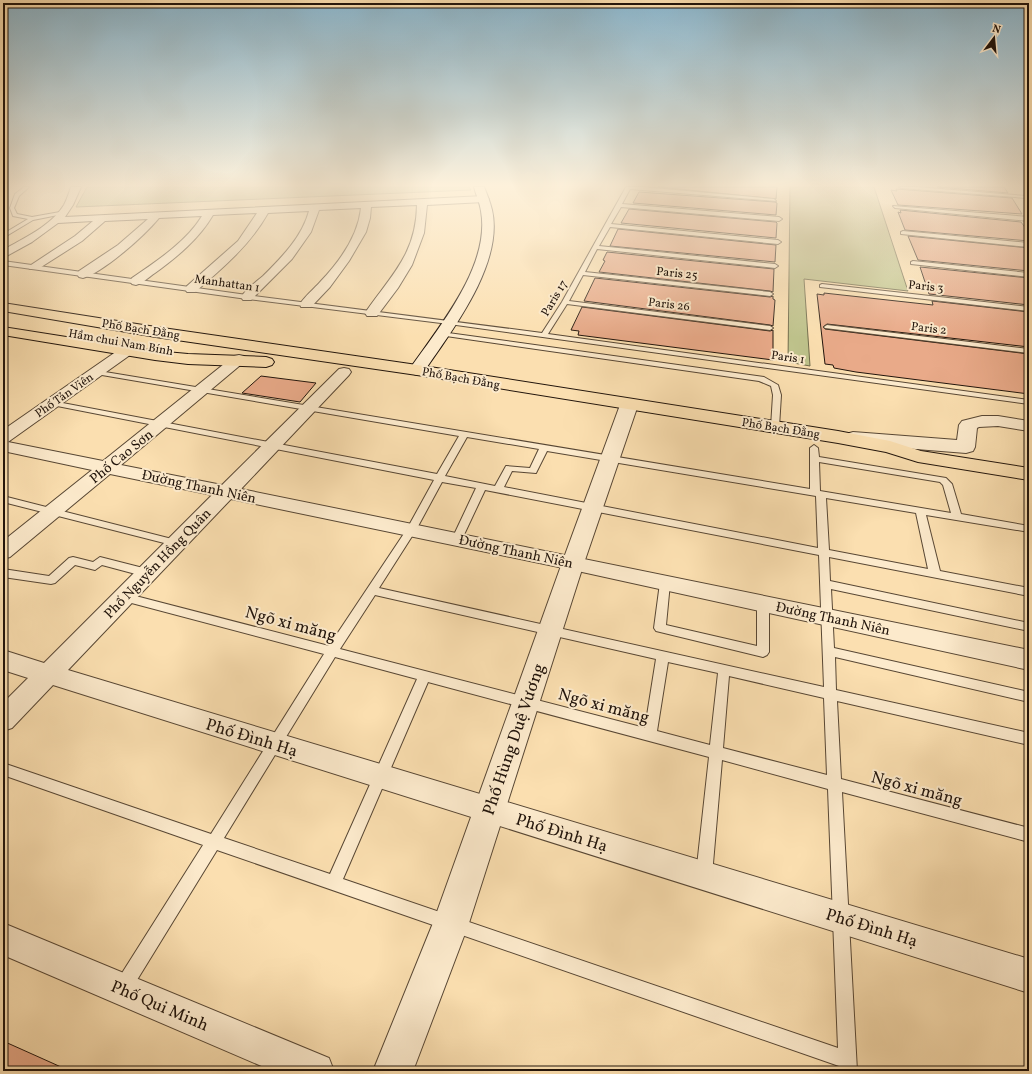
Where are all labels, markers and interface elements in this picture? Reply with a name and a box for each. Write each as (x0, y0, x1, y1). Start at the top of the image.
north arrow (974, 18, 1014, 58)
text: N (990, 22, 1002, 38)
street label: Paris 25 (656, 264, 699, 284)
street label: Manhattan 1 (193, 271, 261, 296)
street label: Paris 17 (538, 277, 572, 320)
street label: Paris 3 (908, 277, 944, 297)
street label: Paris 26 (647, 295, 691, 315)
street label: Phố Bạch Đằng (101, 316, 181, 344)
street label: Paris 2 (910, 319, 948, 339)
street label: Hầm chui Nam Bính (67, 326, 175, 360)
street label: Paris 1 (770, 348, 806, 368)
street label: Phố Bạch Đằng (421, 364, 501, 394)
street label: Phố Tản Viên (32, 370, 97, 422)
street label: Phố Bạch Đằng (741, 415, 821, 443)
street label: Phố Cao Sơn (86, 426, 158, 489)
street label: Đường Thanh Niên (140, 466, 258, 509)
street label: Phố Nguyễn Hồng Quân (100, 505, 216, 623)
street label: Đường Thanh Niên (457, 531, 575, 574)
street label: Đường Thanh Niên (774, 598, 892, 641)
street label: Ngõ xi măng (242, 601, 339, 648)
street label: Phố Hùng Duệ Vương (478, 661, 551, 818)
street label: Ngõ xi măng (555, 683, 652, 730)
street label: Phố Đình Hạ (203, 714, 300, 763)
street label: Ngõ xi măng (868, 766, 965, 813)
street label: Phố Đình Hạ (513, 809, 610, 858)
street label: Phố Đình Hạ (823, 904, 920, 953)
street label: Phố Qui Minh (107, 975, 212, 1037)

